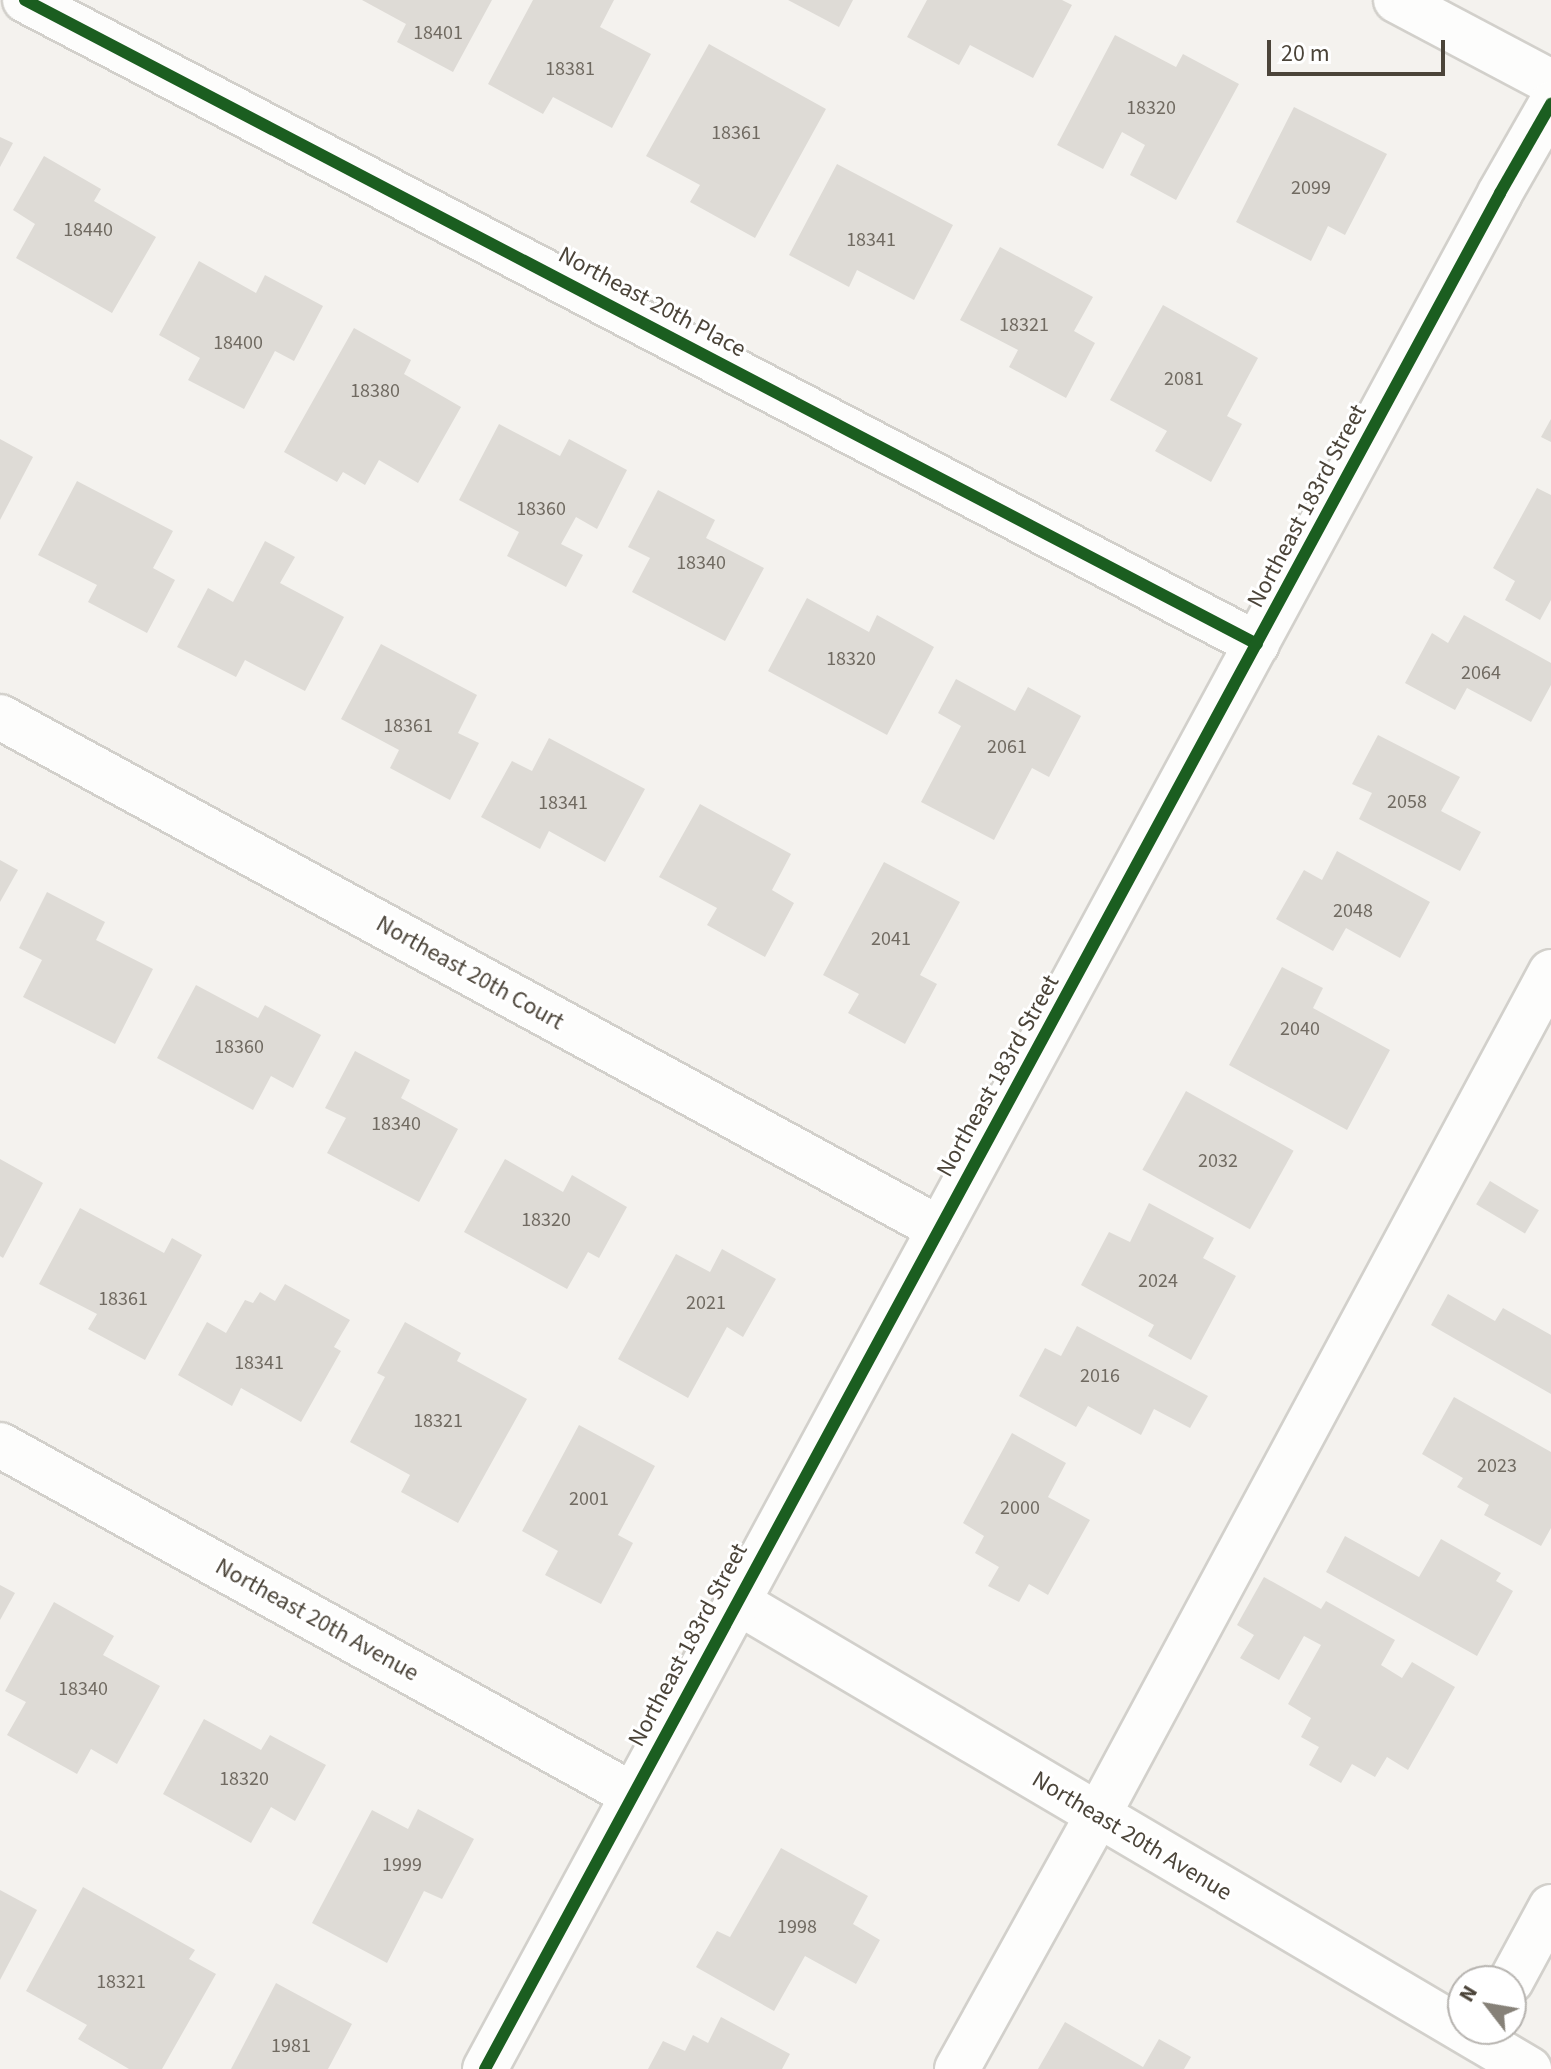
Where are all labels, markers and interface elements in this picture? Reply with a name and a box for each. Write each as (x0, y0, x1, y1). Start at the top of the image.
house number: 18401 (413, 21, 463, 45)
scale bar (1271, 24, 1449, 74)
text: 20 m (1281, 36, 1330, 71)
house number: 18381 (545, 57, 595, 81)
house number: 18320 (1126, 96, 1176, 120)
house number: 18361 (711, 121, 761, 145)
house number: 2099 (1291, 176, 1331, 200)
house number: 18440 (63, 218, 113, 242)
house number: 18341 (846, 228, 896, 252)
street label: Northeast 20th Place (553, 240, 751, 364)
house number: 18321 (999, 313, 1049, 337)
house number: 18400 (213, 331, 263, 355)
house number: 2081 (1164, 367, 1204, 391)
house number: 18380 (350, 379, 400, 403)
street label: Northeast 183rd Street (1241, 399, 1373, 613)
house number: 18360 (516, 497, 566, 521)
house number: 18340 (676, 551, 726, 575)
house number: 18320 (826, 647, 876, 671)
house number: 2064 (1461, 661, 1501, 685)
house number: 18361 (383, 714, 433, 738)
house number: 2061 (987, 735, 1027, 759)
house number: 2058 (1387, 790, 1427, 814)
house number: 18341 (538, 791, 588, 815)
house number: 2048 (1333, 899, 1373, 923)
street label: Northeast 20th Court (371, 909, 569, 1037)
house number: 2041 (871, 927, 911, 951)
street label: Northeast 183rd Street (931, 970, 1065, 1182)
house number: 2040 (1280, 1017, 1320, 1041)
house number: 18360 (214, 1035, 264, 1059)
house number: 18340 (371, 1112, 421, 1136)
house number: 2032 (1198, 1149, 1238, 1173)
house number: 18320 (521, 1208, 571, 1232)
house number: 2024 (1138, 1269, 1178, 1293)
house number: 18361 (98, 1287, 148, 1311)
house number: 2021 (686, 1291, 726, 1315)
house number: 18341 (234, 1351, 284, 1375)
house number: 2016 (1080, 1364, 1120, 1388)
house number: 18321 (413, 1409, 463, 1433)
house number: 2023 (1477, 1454, 1517, 1478)
house number: 2001 (569, 1487, 609, 1511)
house number: 2000 (1000, 1496, 1040, 1520)
street label: Northeast 183rd Street (622, 1538, 754, 1752)
street label: Northeast 20th Avenue (210, 1552, 424, 1688)
house number: 18340 (58, 1677, 108, 1701)
street label: Northeast 20th Avenue (1027, 1765, 1237, 1907)
house number: 18320 (219, 1767, 269, 1791)
house number: 1999 (382, 1853, 422, 1877)
house number: 1998 (777, 1915, 817, 1939)
north arrow (1447, 1965, 1527, 2045)
house number: 18321 (96, 1970, 146, 1994)
text: N (1451, 1979, 1486, 2008)
house number: 1981 (271, 2034, 311, 2058)

